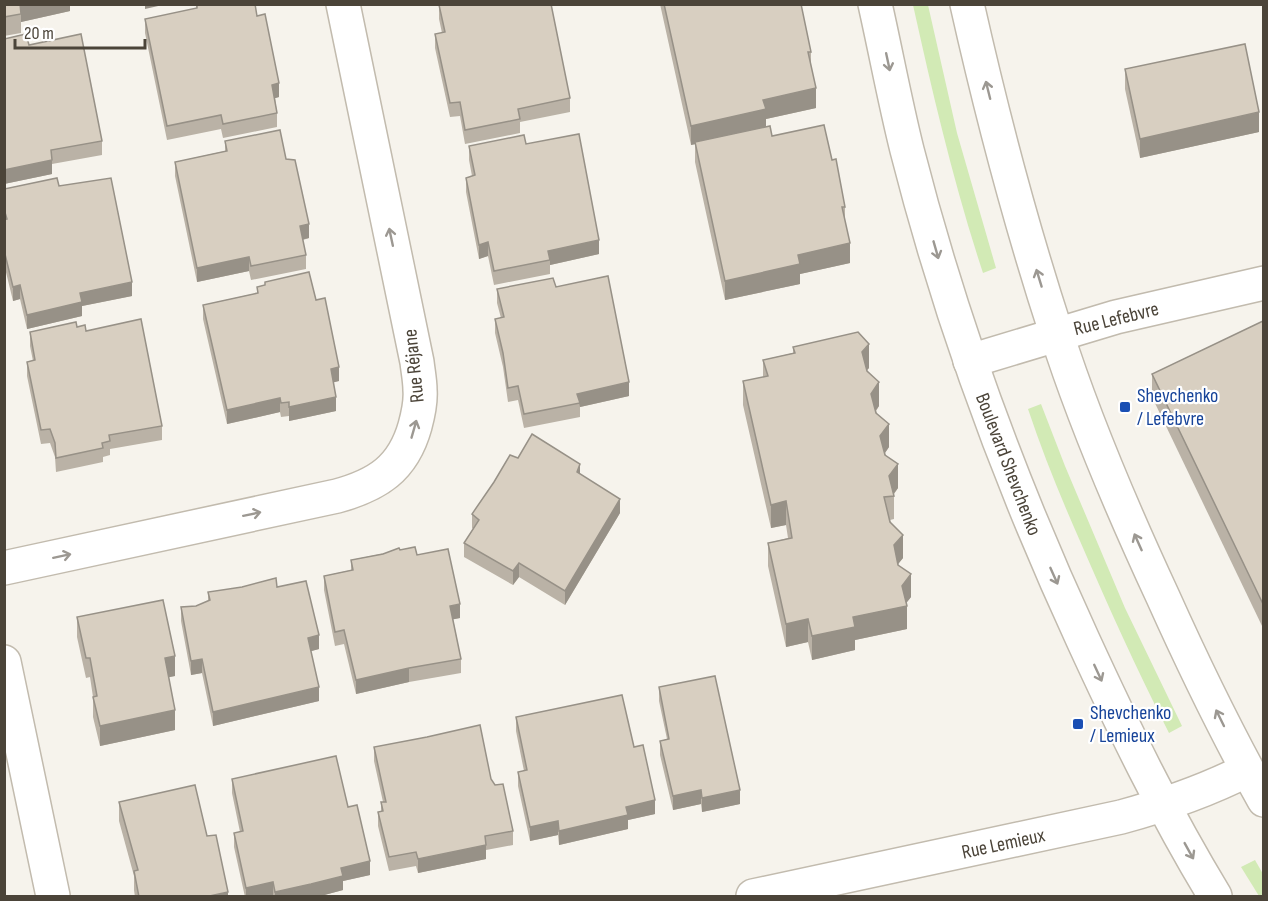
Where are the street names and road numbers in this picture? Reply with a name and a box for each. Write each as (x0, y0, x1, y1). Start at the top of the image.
street label: Rue Lefebvre (1071, 297, 1161, 341)
street label: Rue Réjane (398, 328, 430, 404)
street label: Boulevard Shevchenko (970, 390, 1046, 539)
street label: Rue Lemieux (959, 823, 1048, 865)

